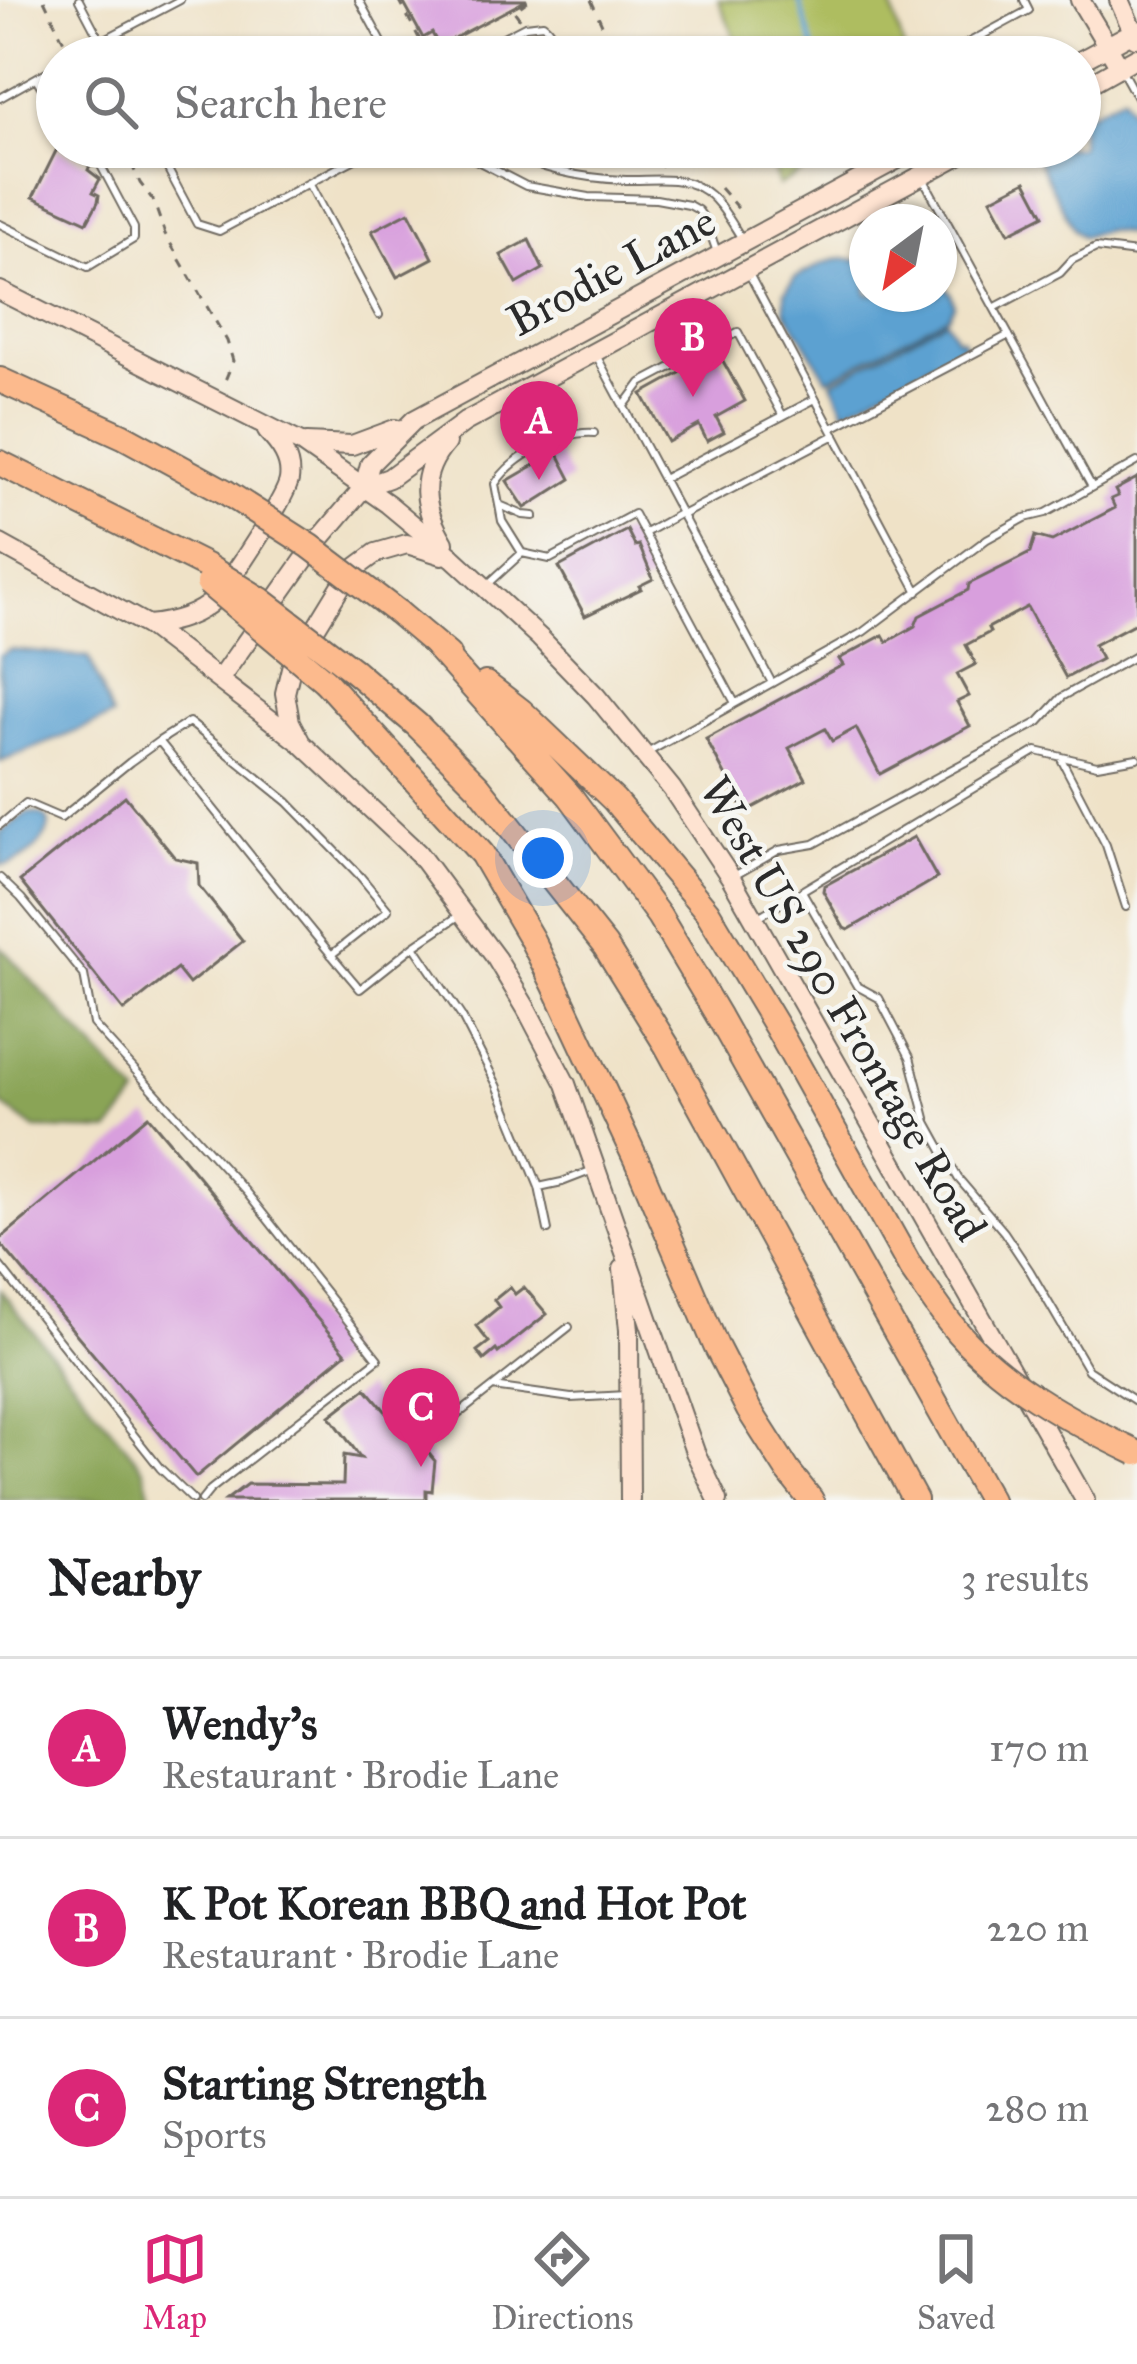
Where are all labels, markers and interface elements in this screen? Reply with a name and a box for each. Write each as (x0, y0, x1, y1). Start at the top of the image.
search box (36, 36, 1101, 168)
icon: search (78, 69, 144, 135)
text: Search here (174, 75, 387, 130)
street label: Brodie Lane (498, 193, 724, 347)
north arrow (849, 204, 957, 312)
pin: B (654, 298, 732, 397)
pin: A (500, 381, 578, 480)
street label: West US 290 Frontage Road (688, 766, 999, 1251)
your location (513, 828, 573, 888)
pin: C (382, 1368, 460, 1467)
text: Nearby (48, 1547, 200, 1609)
text: 3 results (961, 1554, 1089, 1602)
text: Wendy's (162, 1696, 318, 1751)
text: A (74, 1724, 100, 1772)
text: 170 m (989, 1724, 1089, 1772)
text: Restaurant · Brodie Lane (162, 1751, 559, 1799)
text: K Pot Korean BBQ and Hot Pot (162, 1876, 746, 1931)
text: B (74, 1904, 100, 1952)
text: 220 m (987, 1904, 1089, 1952)
text: Restaurant · Brodie Lane (162, 1931, 559, 1979)
text: Starting Strength (162, 2056, 486, 2111)
text: C (74, 2084, 100, 2132)
text: 280 m (985, 2084, 1089, 2132)
text: Sports (162, 2111, 266, 2159)
tab: Map (142, 2226, 208, 2338)
tab: Directions (491, 2226, 633, 2338)
tab: Saved (917, 2226, 995, 2338)

